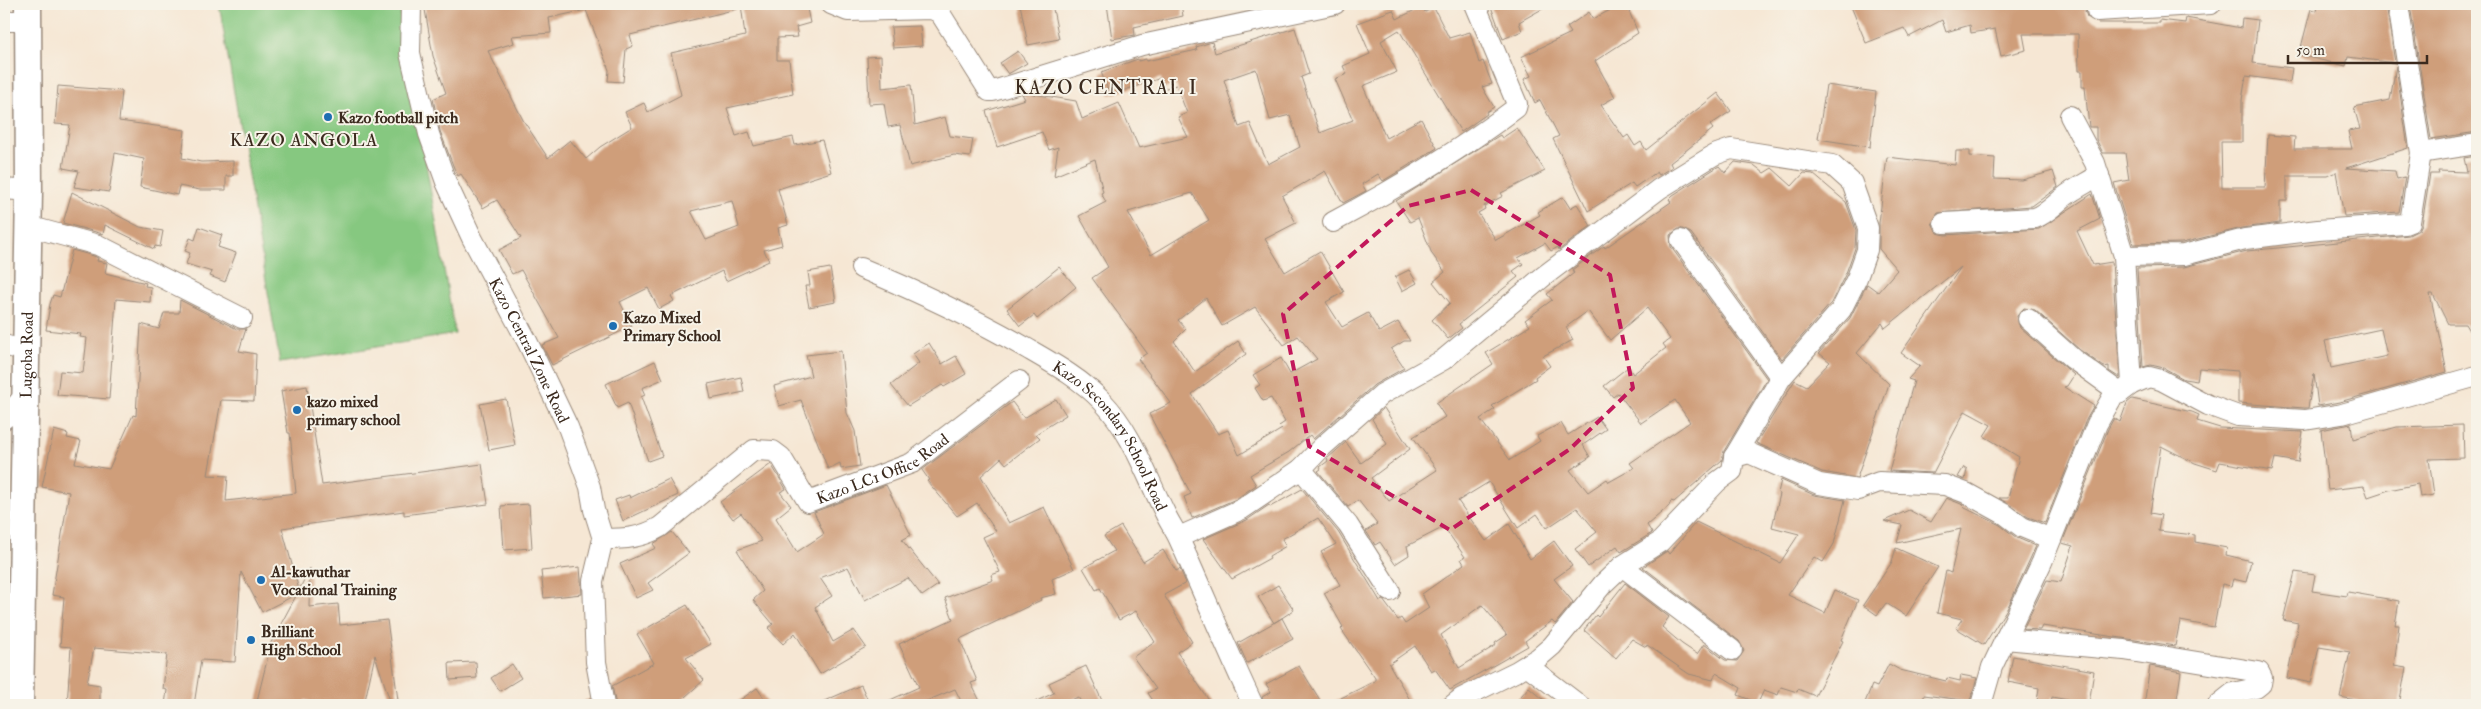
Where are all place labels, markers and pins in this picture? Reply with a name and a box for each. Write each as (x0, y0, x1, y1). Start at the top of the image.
place label: Kazo football pitch (338, 108, 459, 129)
marker: Kazo football pitch (322, 111, 334, 123)
place label: Kazo Mixed Primary School (623, 308, 722, 347)
marker: Kazo Mixed Primary School (607, 320, 619, 332)
place label: kazo mixed primary school (306, 392, 401, 431)
marker: kazo mixed primary school (291, 404, 303, 416)
place label: Al-kawuthar Vocational Training (270, 562, 398, 601)
marker: Al-kawuthar Vocational Training (255, 574, 267, 586)
place label: Brilliant High School (261, 622, 342, 661)
marker: Brilliant High School (245, 634, 257, 646)

